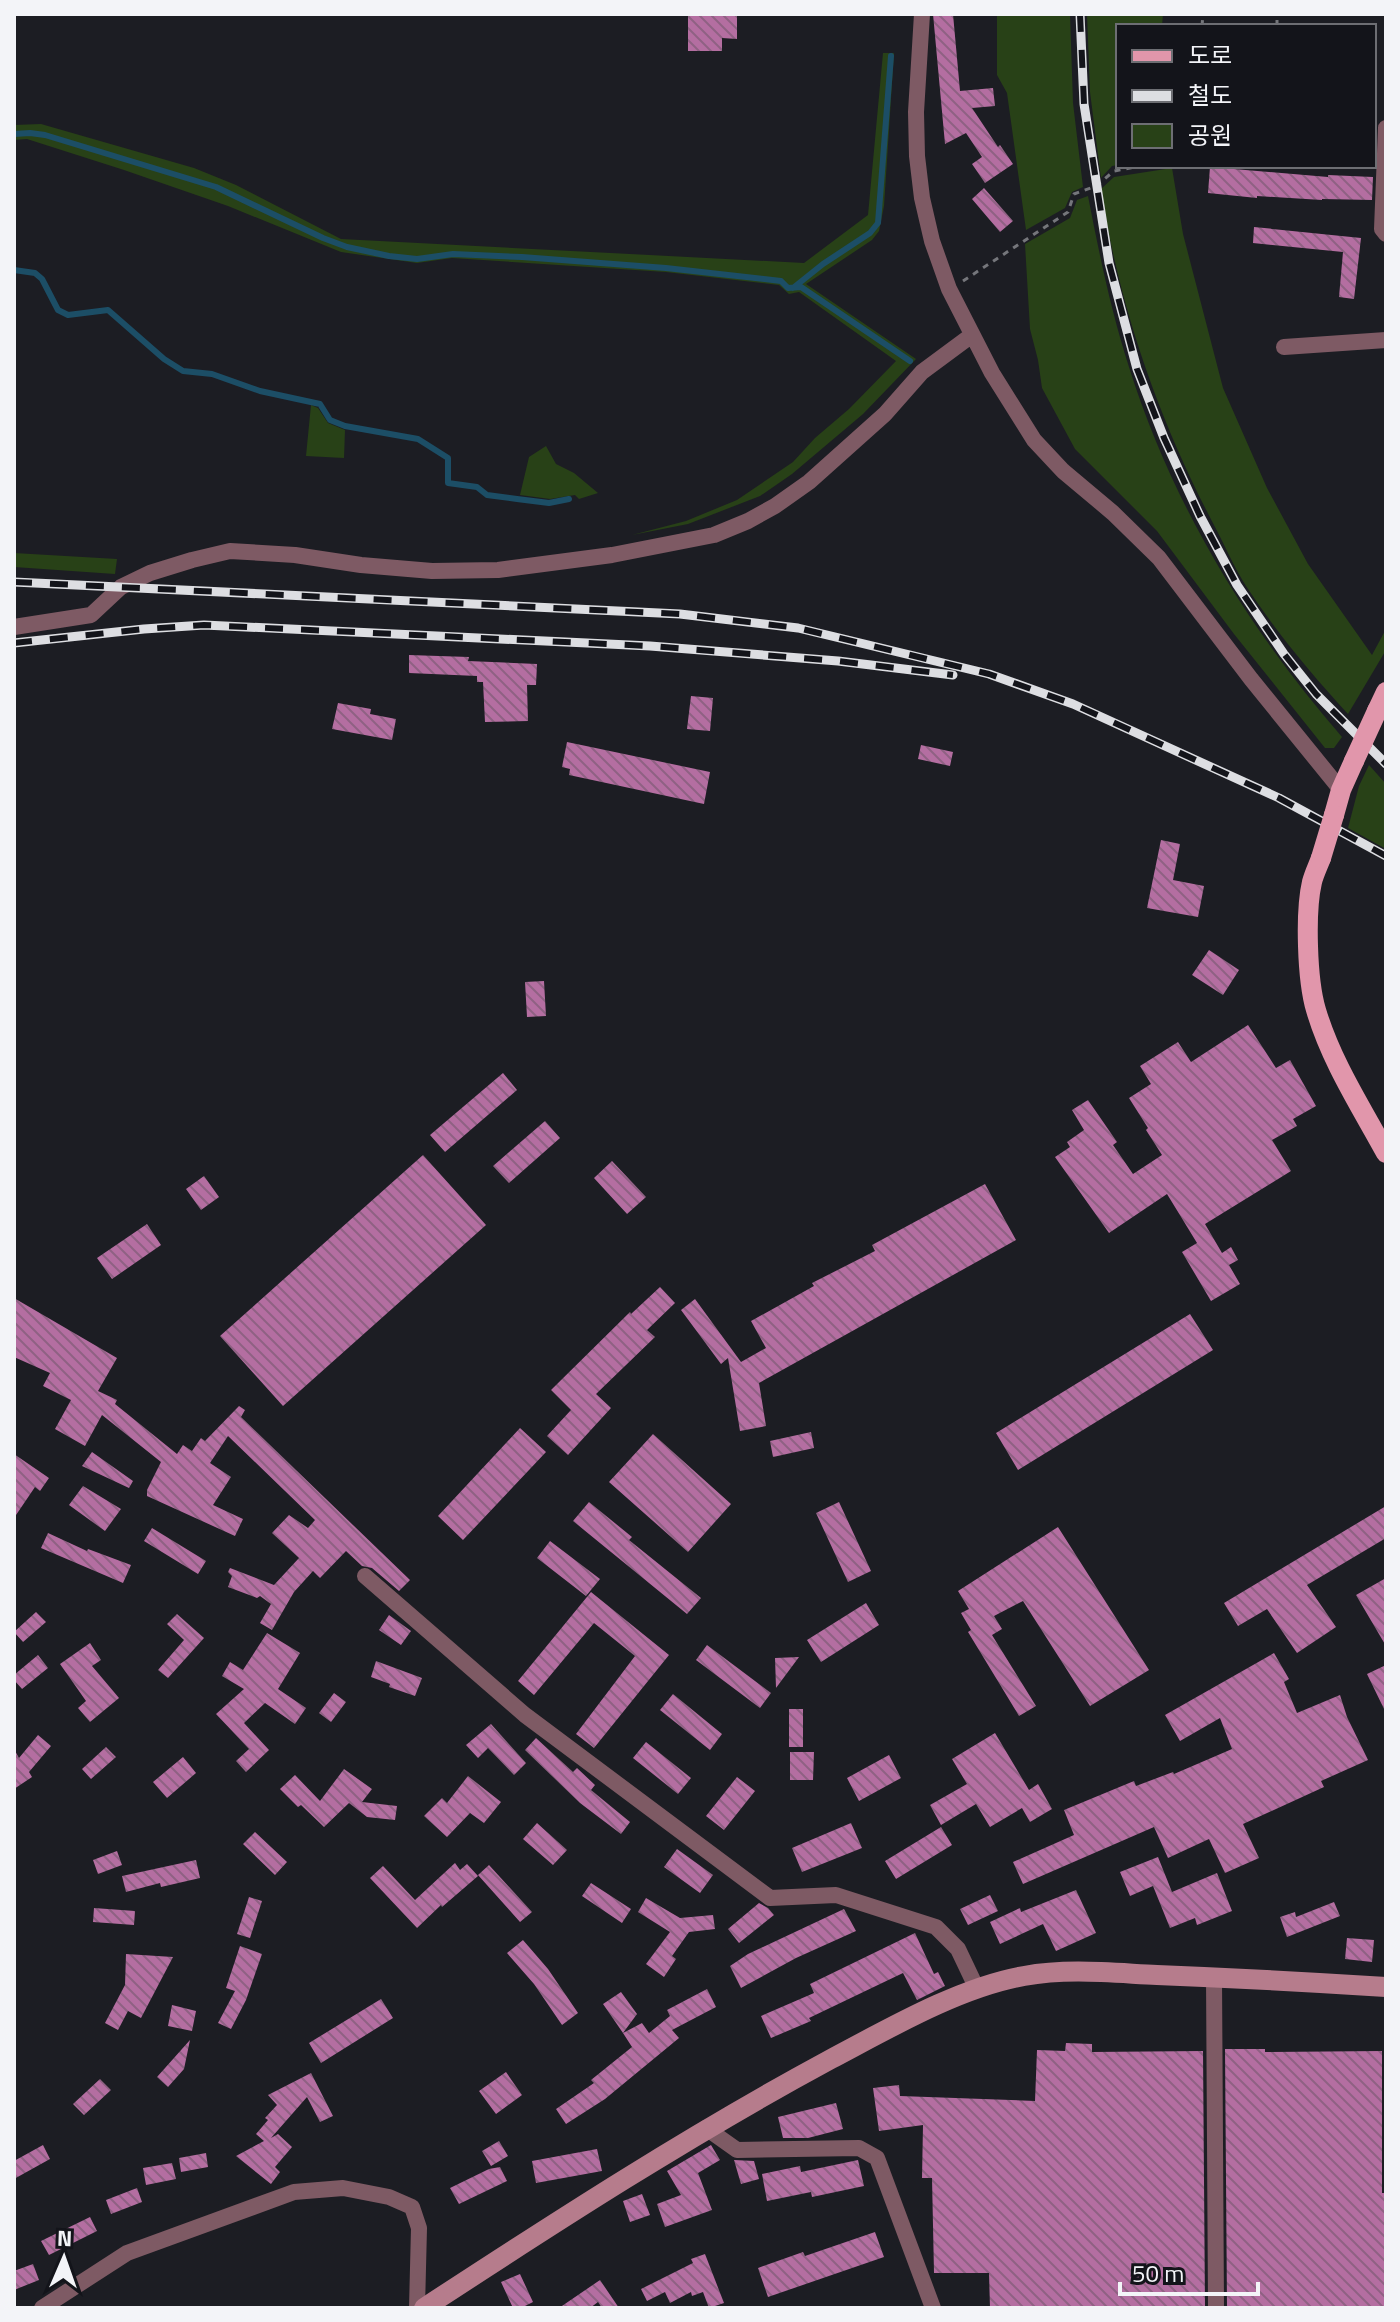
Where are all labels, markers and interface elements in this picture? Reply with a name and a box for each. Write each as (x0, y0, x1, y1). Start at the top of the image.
legend (1116, 24, 1376, 168)
text: 도로 (1188, 37, 1232, 73)
text: 철도 (1188, 77, 1232, 113)
text: 공원 (1188, 117, 1232, 153)
north arrow (24, 2218, 104, 2298)
text: N (56, 2221, 73, 2255)
scale bar (1120, 2246, 1258, 2296)
text: 50 m (1132, 2255, 1184, 2291)

